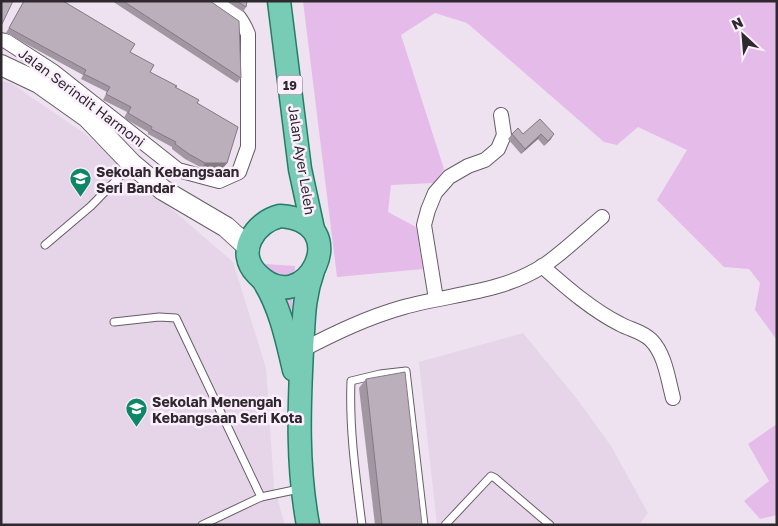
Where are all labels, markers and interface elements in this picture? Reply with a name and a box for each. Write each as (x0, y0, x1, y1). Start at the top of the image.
north arrow (718, 10, 768, 60)
text: N (729, 13, 746, 33)
street label: Jalan Serindit Harmoni (16, 44, 148, 150)
road number: 19 (278, 76, 302, 94)
street label: Jalan Ayer Leleh (285, 104, 319, 216)
place label: Sekolah Kebangsaan Seri Bandar (96, 163, 239, 196)
school or university icon: Sekolah Kebangsaan Seri Bandar (68, 167, 92, 198)
place label: Sekolah Menengah Kebangsaan Seri Kota (152, 393, 302, 426)
school or university icon: Sekolah Menengah Kebangsaan Seri Kota (124, 397, 148, 428)

